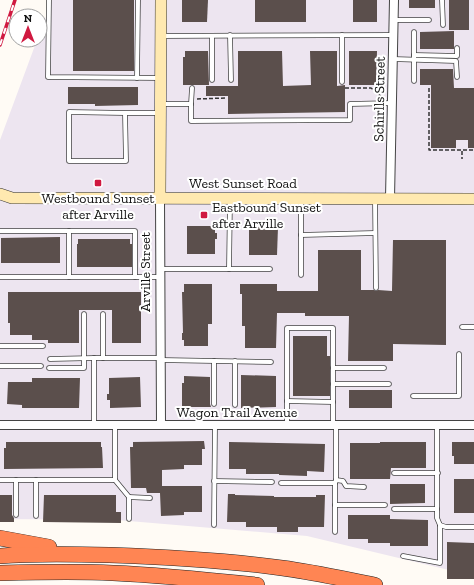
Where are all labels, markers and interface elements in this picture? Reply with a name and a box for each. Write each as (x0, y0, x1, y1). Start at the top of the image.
north arrow (8, 8, 48, 48)
text: N (24, 12, 33, 25)
street label: Schirlls Street (370, 56, 389, 142)
street label: West Sunset Road (189, 175, 297, 192)
marker: Westbound Sunset after Arville (93, 178, 103, 188)
place label: Westbound Sunset after Arville (42, 190, 155, 223)
place label: Eastbound Sunset after Arville (212, 199, 322, 232)
marker: Eastbound Sunset after Arville (199, 210, 209, 220)
street label: Arville Street (137, 231, 154, 312)
street label: Wagon Trail Avenue (177, 404, 298, 421)

